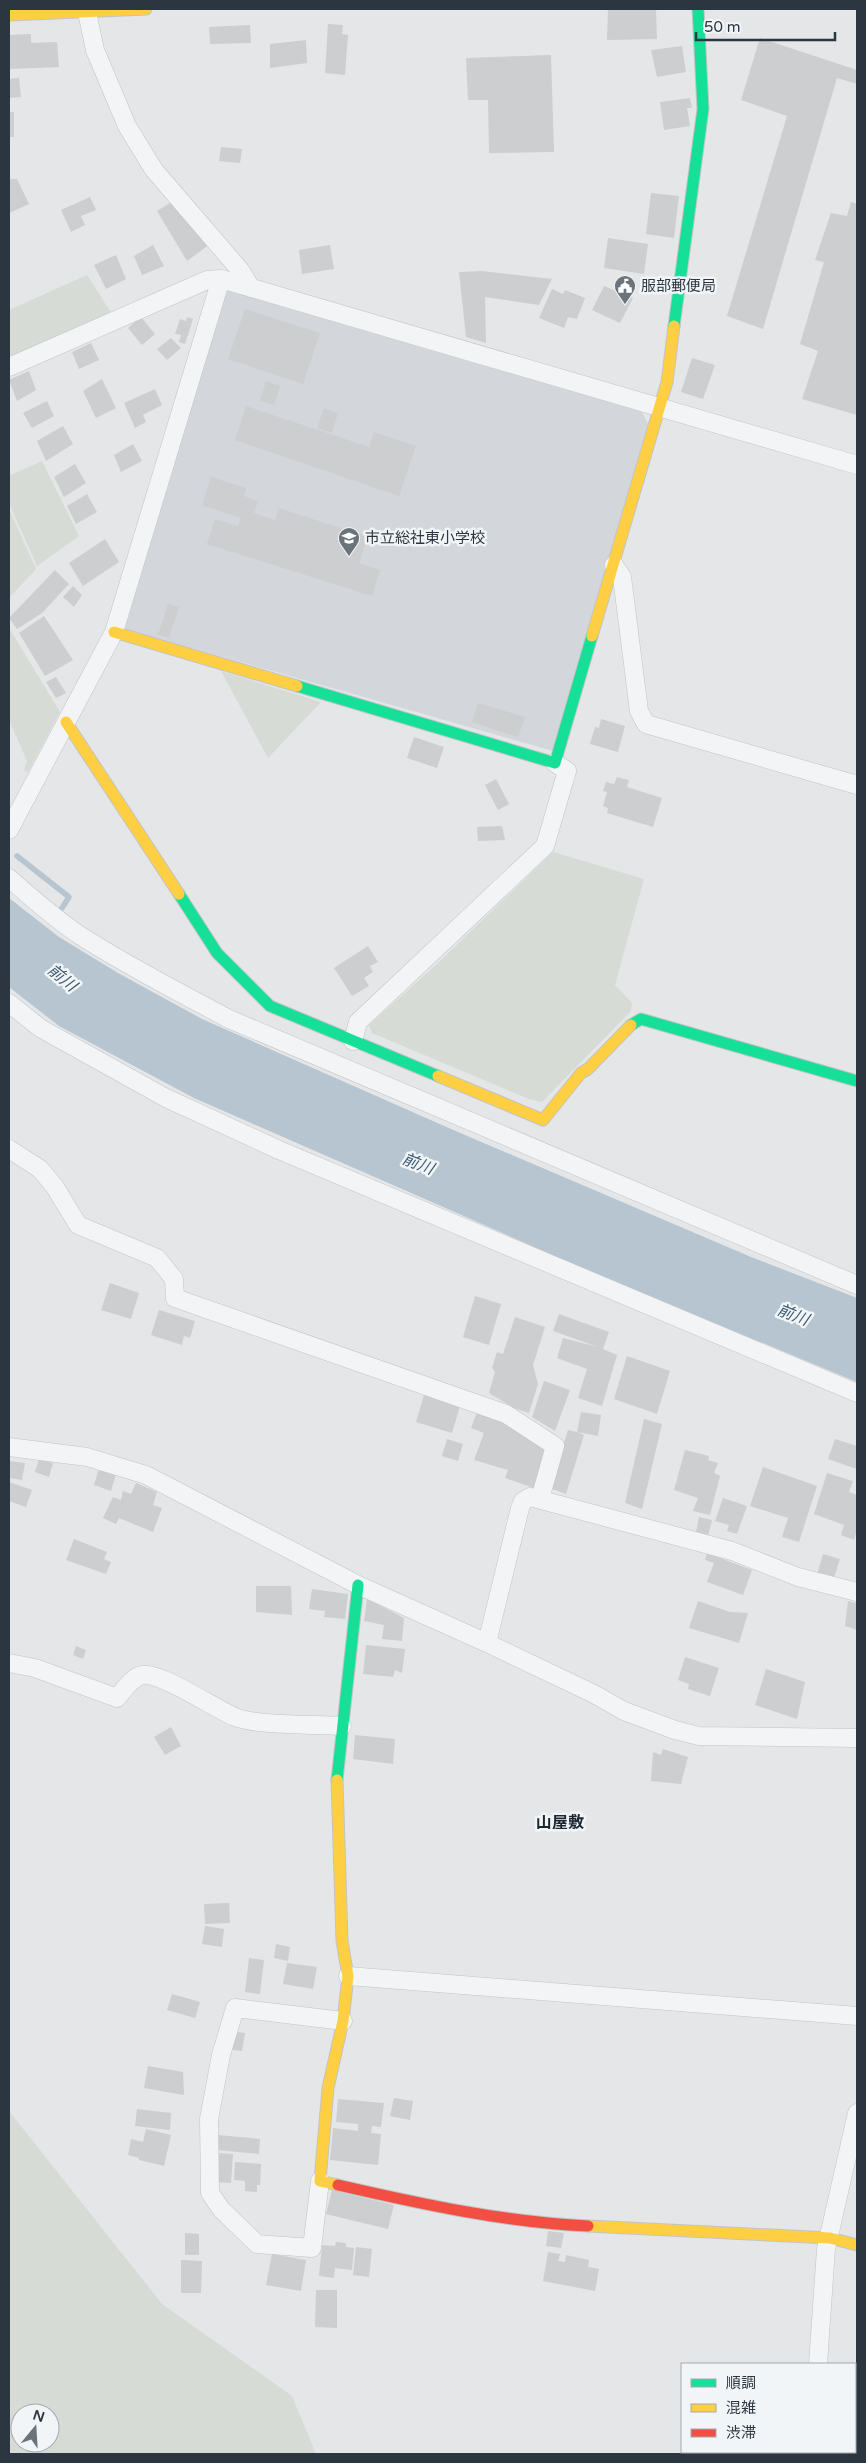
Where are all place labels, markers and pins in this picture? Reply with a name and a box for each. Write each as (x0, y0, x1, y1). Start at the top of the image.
public building icon: 服部郵便局 (613, 274, 637, 305)
place label: 服部郵便局 (641, 277, 716, 295)
school or university icon: 市立総社東小学校 (337, 526, 361, 557)
place label: 市立総社東小学校 (365, 529, 485, 547)

